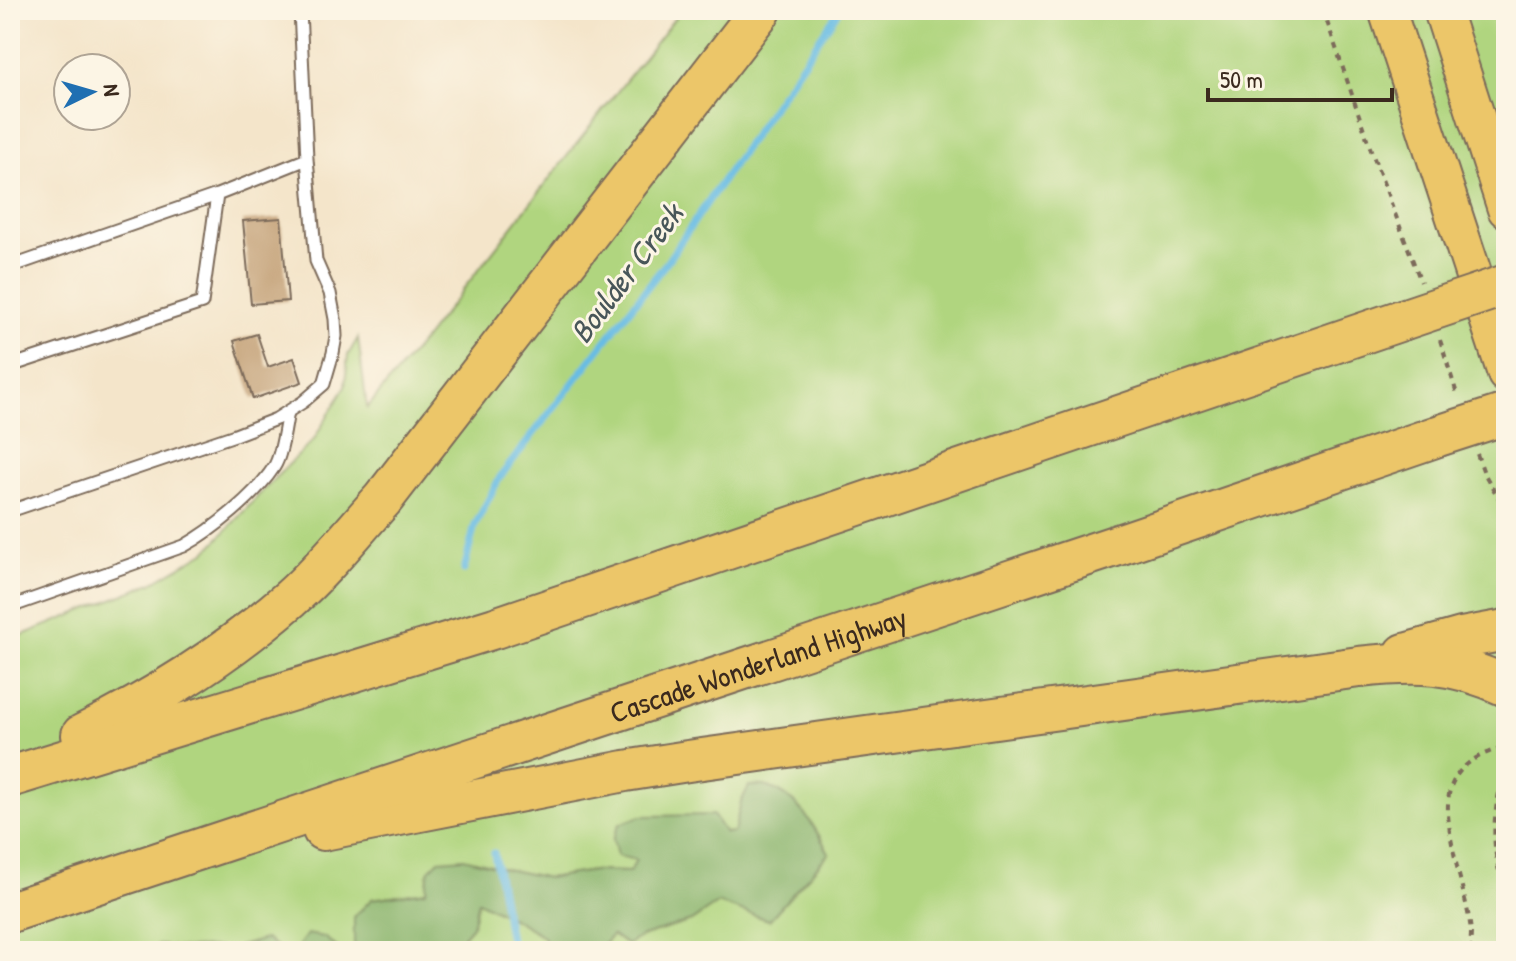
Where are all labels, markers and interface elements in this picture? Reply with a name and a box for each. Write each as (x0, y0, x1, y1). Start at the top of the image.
north arrow (52, 52, 132, 132)
scale bar (1208, 52, 1392, 102)
text: 50 m (1220, 63, 1263, 95)
text: N (96, 83, 127, 98)
water label: Boulder Creek (559, 192, 694, 351)
street label: Cascade Wonderland Highway (605, 596, 912, 732)

